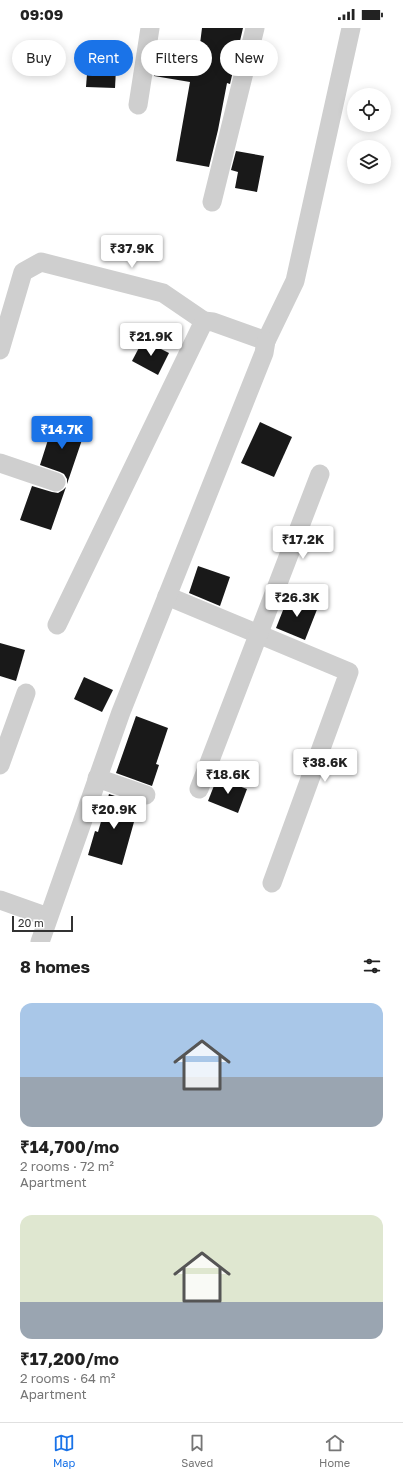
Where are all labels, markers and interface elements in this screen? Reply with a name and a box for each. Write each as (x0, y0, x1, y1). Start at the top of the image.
text: 09:09 (20, 5, 63, 23)
chip: Buy (12, 40, 66, 76)
chip: Rent (74, 40, 133, 76)
chip: Filters (141, 40, 212, 76)
chip: New (220, 40, 278, 76)
map controls (347, 88, 391, 184)
button: locate (347, 88, 391, 132)
button: layers (347, 140, 391, 184)
pin: ₹37.9K (99, 235, 165, 269)
text: ₹37.9K (110, 240, 154, 256)
pin: ₹21.9K (118, 323, 184, 357)
text: ₹21.9K (129, 328, 173, 344)
pin: ₹14.7K (29, 416, 95, 450)
text: ₹14.7K (41, 421, 83, 437)
pin: ₹17.2K (270, 526, 336, 560)
text: ₹17.2K (282, 531, 324, 547)
pin: ₹26.3K (264, 584, 330, 618)
text: ₹26.3K (274, 589, 320, 605)
pin: ₹38.6K (292, 749, 358, 783)
text: ₹38.6K (302, 754, 348, 770)
pin: ₹18.6K (195, 761, 261, 795)
text: ₹18.6K (206, 766, 250, 782)
pin: ₹20.9K (81, 796, 147, 830)
text: ₹20.9K (91, 801, 137, 817)
scale bar (12, 914, 73, 933)
text: 20 m (18, 916, 44, 929)
icon: filters (361, 955, 383, 977)
text: 8 homes (20, 956, 90, 977)
icon: home (166, 1029, 238, 1101)
text: ₹14,700/mo (20, 1136, 119, 1157)
text: 2 rooms · 72 m² (20, 1158, 114, 1174)
text: Apartment (20, 1174, 87, 1190)
icon: home (166, 1241, 238, 1313)
text: ₹17,200/mo (20, 1348, 119, 1369)
text: 2 rooms · 64 m² (20, 1370, 115, 1386)
text: Apartment (20, 1386, 87, 1402)
tab: Map (53, 1432, 75, 1469)
tab: Saved (181, 1432, 213, 1469)
tab: Home (319, 1432, 350, 1469)

